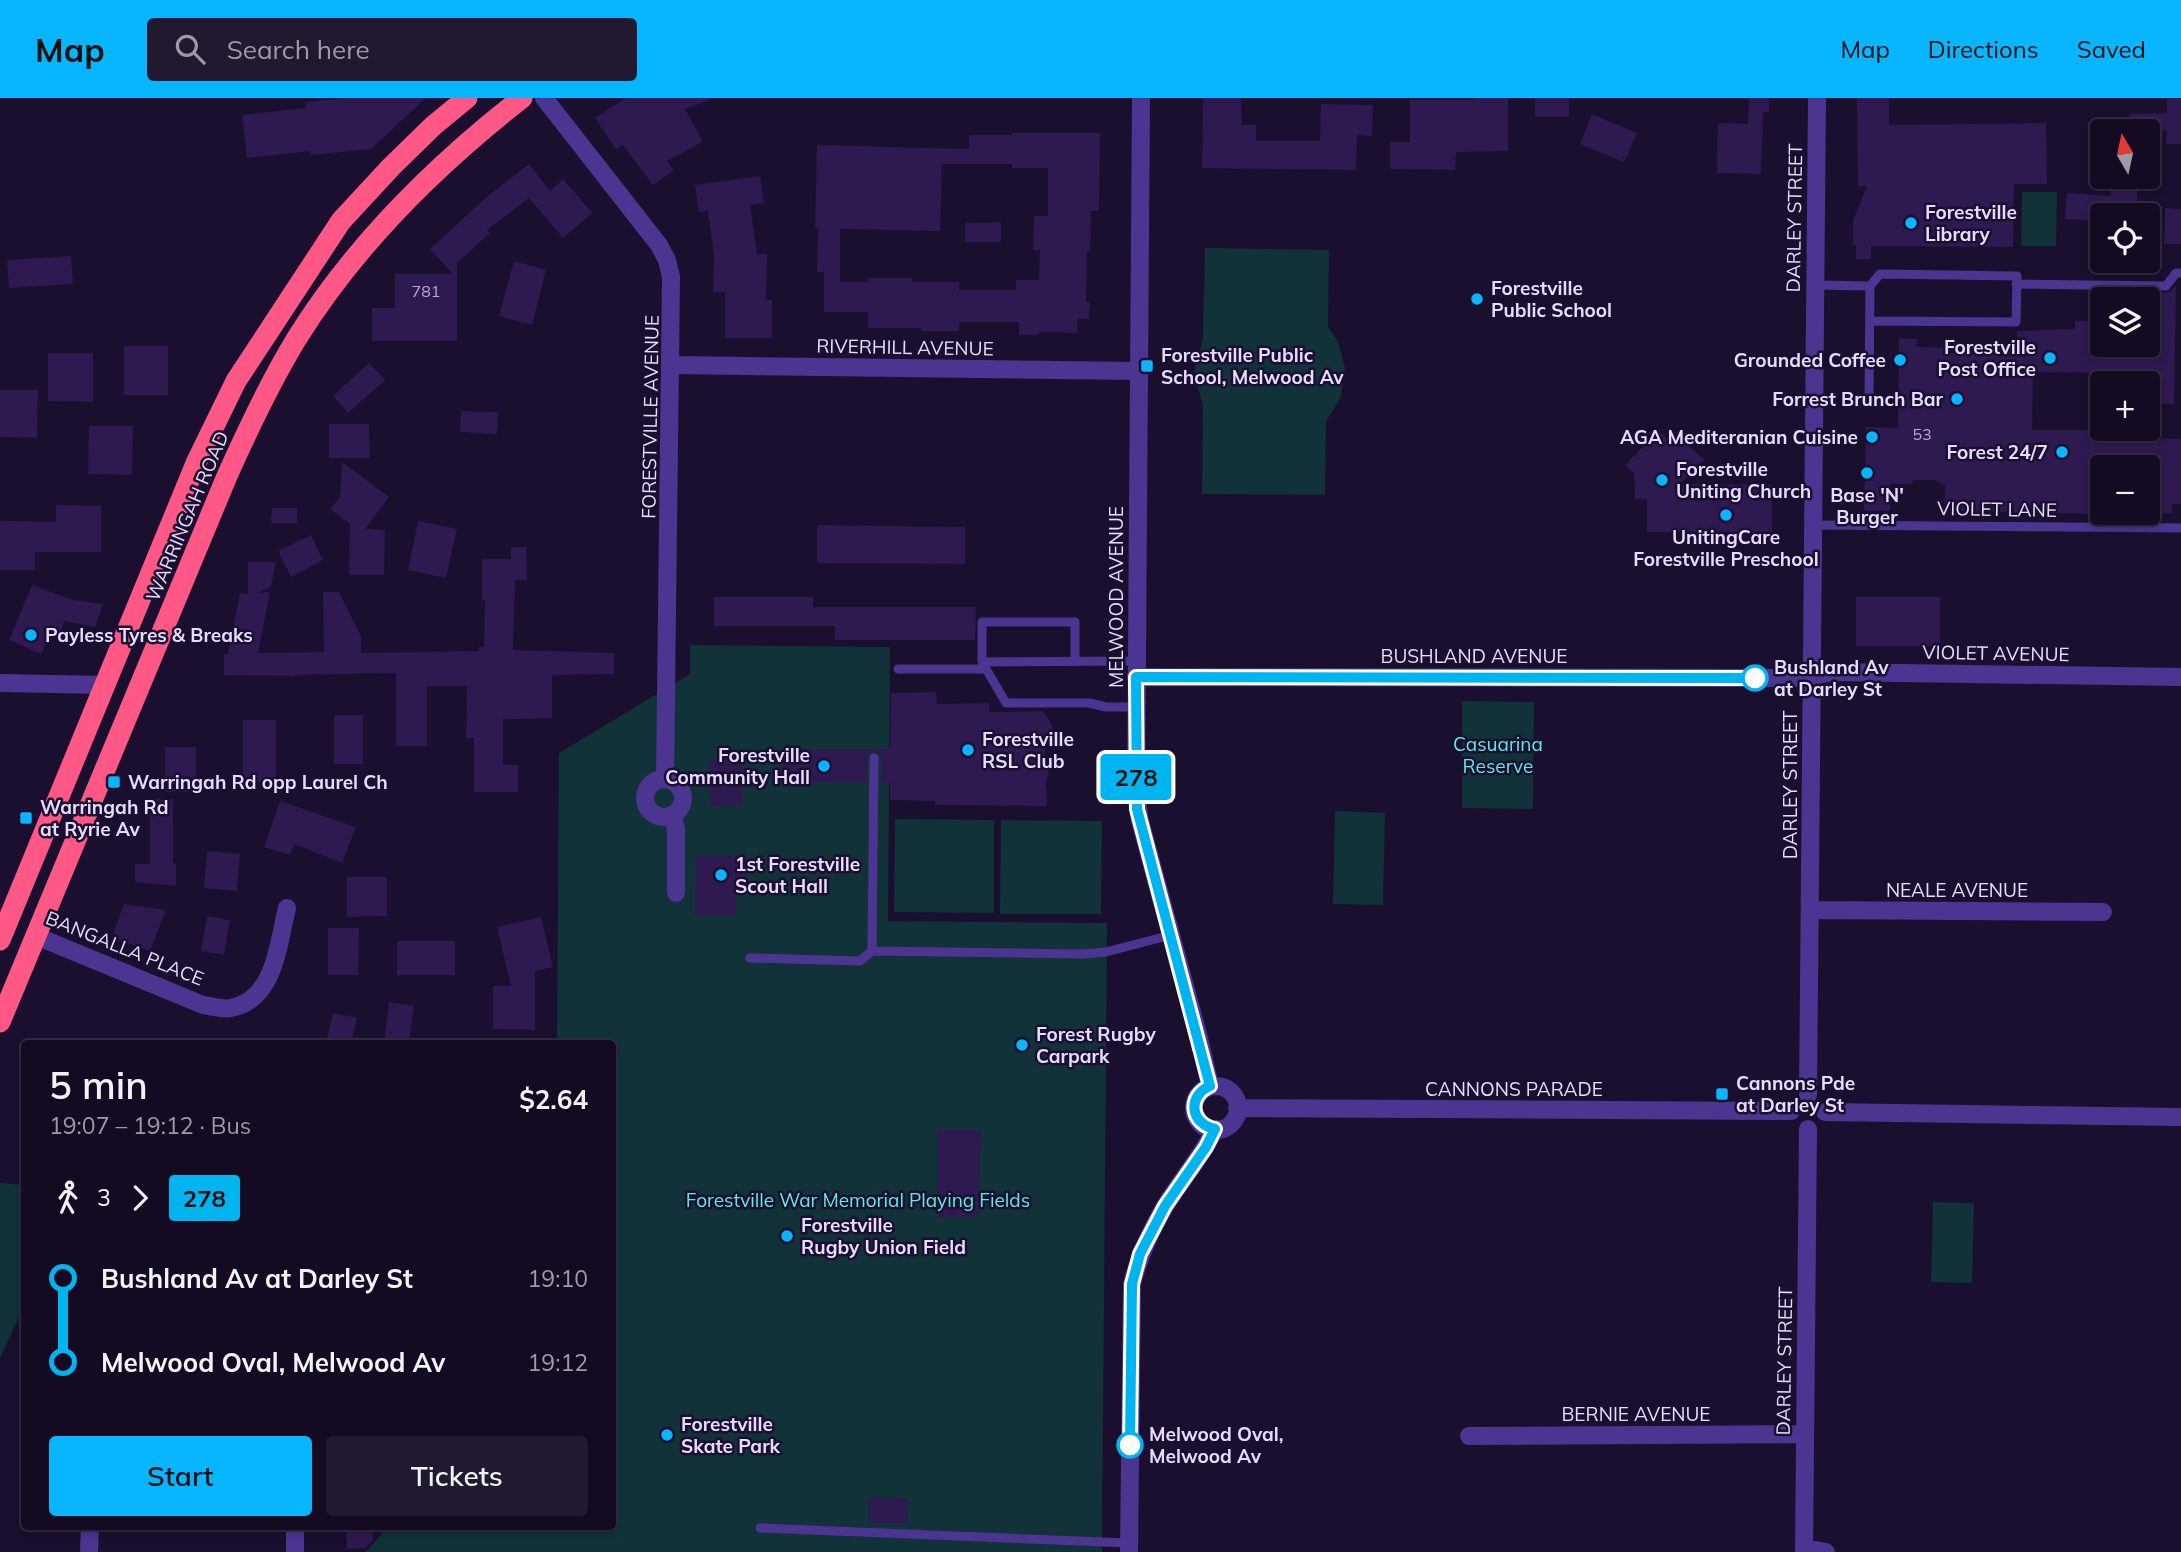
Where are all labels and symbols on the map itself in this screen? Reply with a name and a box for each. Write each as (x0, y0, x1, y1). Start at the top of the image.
north arrow (2090, 119, 2160, 189)
street label: DARLEY STREET (1781, 143, 1807, 293)
place label: Forestville Library (1925, 200, 2017, 246)
marker: Forestville Library (1903, 215, 1919, 231)
place label: Forestville Public School (1491, 276, 1612, 322)
house number: 781 (412, 281, 440, 301)
marker: Forestville Public School (1469, 291, 1485, 307)
street label: FORESTVILLE AVENUE (636, 315, 664, 519)
street label: RIVERHILL AVENUE (816, 333, 994, 361)
place label: Forestville Post Office (1938, 335, 2036, 381)
place label: Forestville Public School, Melwood Av (1161, 343, 1344, 389)
place label: Grounded Coffee (1734, 348, 1886, 372)
marker: Forestville Post Office (2042, 350, 2058, 366)
marker: Grounded Coffee (1892, 352, 1908, 368)
marker: Forestville Public School, Melwood Av (1139, 358, 1155, 374)
place label: Forrest Brunch Bar (1772, 387, 1944, 411)
marker: Forrest Brunch Bar (1949, 391, 1965, 407)
house number: 53 (1912, 424, 1932, 444)
place label: AGA Mediteranian Cuisine (1620, 425, 1858, 449)
street label: WARRINGAH ROAD (140, 427, 234, 605)
marker: AGA Mediteranian Cuisine (1864, 429, 1880, 445)
place label: Forest 24/7 (1946, 440, 2048, 464)
marker: Forest 24/7 (2054, 444, 2070, 460)
place label: Forestville Uniting Church (1676, 457, 1811, 503)
marker: Base 'N' Burger (1859, 465, 1875, 481)
marker: Forestville Uniting Church (1654, 472, 1670, 488)
place label: Base 'N' Burger (1830, 483, 1904, 529)
street label: VIOLET LANE (1937, 496, 2057, 522)
street label: MELWOOD AVENUE (1104, 506, 1128, 688)
marker: UnitingCare Forestville Preschool (1718, 507, 1734, 523)
place label: UnitingCare Forestville Preschool (1633, 525, 1819, 571)
place label: Payless Tyres & Breaks (45, 623, 253, 647)
marker: Payless Tyres & Breaks (23, 627, 39, 643)
street label: VIOLET AVENUE (1922, 640, 2070, 666)
street label: BUSHLAND AVENUE (1380, 644, 1568, 668)
place label: Bushland Av at Darley St (1774, 655, 1889, 701)
marker: Bushland Av at Darley St (1742, 665, 1768, 691)
street label: DARLEY STREET (1778, 710, 1802, 859)
place label: Forestville RSL Club (982, 727, 1074, 773)
park label: Casuarina Reserve (1453, 732, 1543, 778)
marker: Forestville RSL Club (960, 742, 976, 758)
place label: Forestville Community Hall (665, 743, 810, 789)
line badge: 278 (1096, 754, 1176, 800)
marker: Forestville Community Hall (816, 758, 832, 774)
place label: Warringah Rd opp Laurel Ch (128, 770, 388, 794)
marker: Warringah Rd opp Laurel Ch (106, 774, 122, 790)
place label: Warringah Rd at Ryrie Av (40, 795, 168, 841)
marker: Warringah Rd at Ryrie Av (18, 810, 34, 826)
place label: 1st Forestville Scout Hall (735, 852, 860, 898)
marker: 1st Forestville Scout Hall (713, 867, 729, 883)
street label: NEALE AVENUE (1886, 878, 2028, 902)
street label: BANGALLA PLACE (42, 905, 208, 991)
place label: Forest Rugby Carpark (1036, 1022, 1156, 1068)
marker: Forest Rugby Carpark (1014, 1037, 1030, 1053)
place label: Cannons Pde at Darley St (1736, 1071, 1855, 1117)
street label: CANNONS PARADE (1425, 1077, 1603, 1101)
marker: Cannons Pde at Darley St (1714, 1086, 1730, 1102)
park label: Forestville War Memorial Playing Fields (686, 1188, 1030, 1212)
place label: Forestville Rugby Union Field (801, 1213, 966, 1259)
marker: Forestville Rugby Union Field (779, 1228, 795, 1244)
street label: DARLEY STREET (1771, 1286, 1797, 1436)
street label: BERNIE AVENUE (1561, 1402, 1711, 1426)
place label: Forestville Skate Park (681, 1412, 781, 1458)
place label: Melwood Oval, Melwood Av (1149, 1422, 1284, 1468)
marker: Forestville Skate Park (659, 1427, 675, 1443)
marker: Melwood Oval, Melwood Av (1117, 1432, 1143, 1458)

